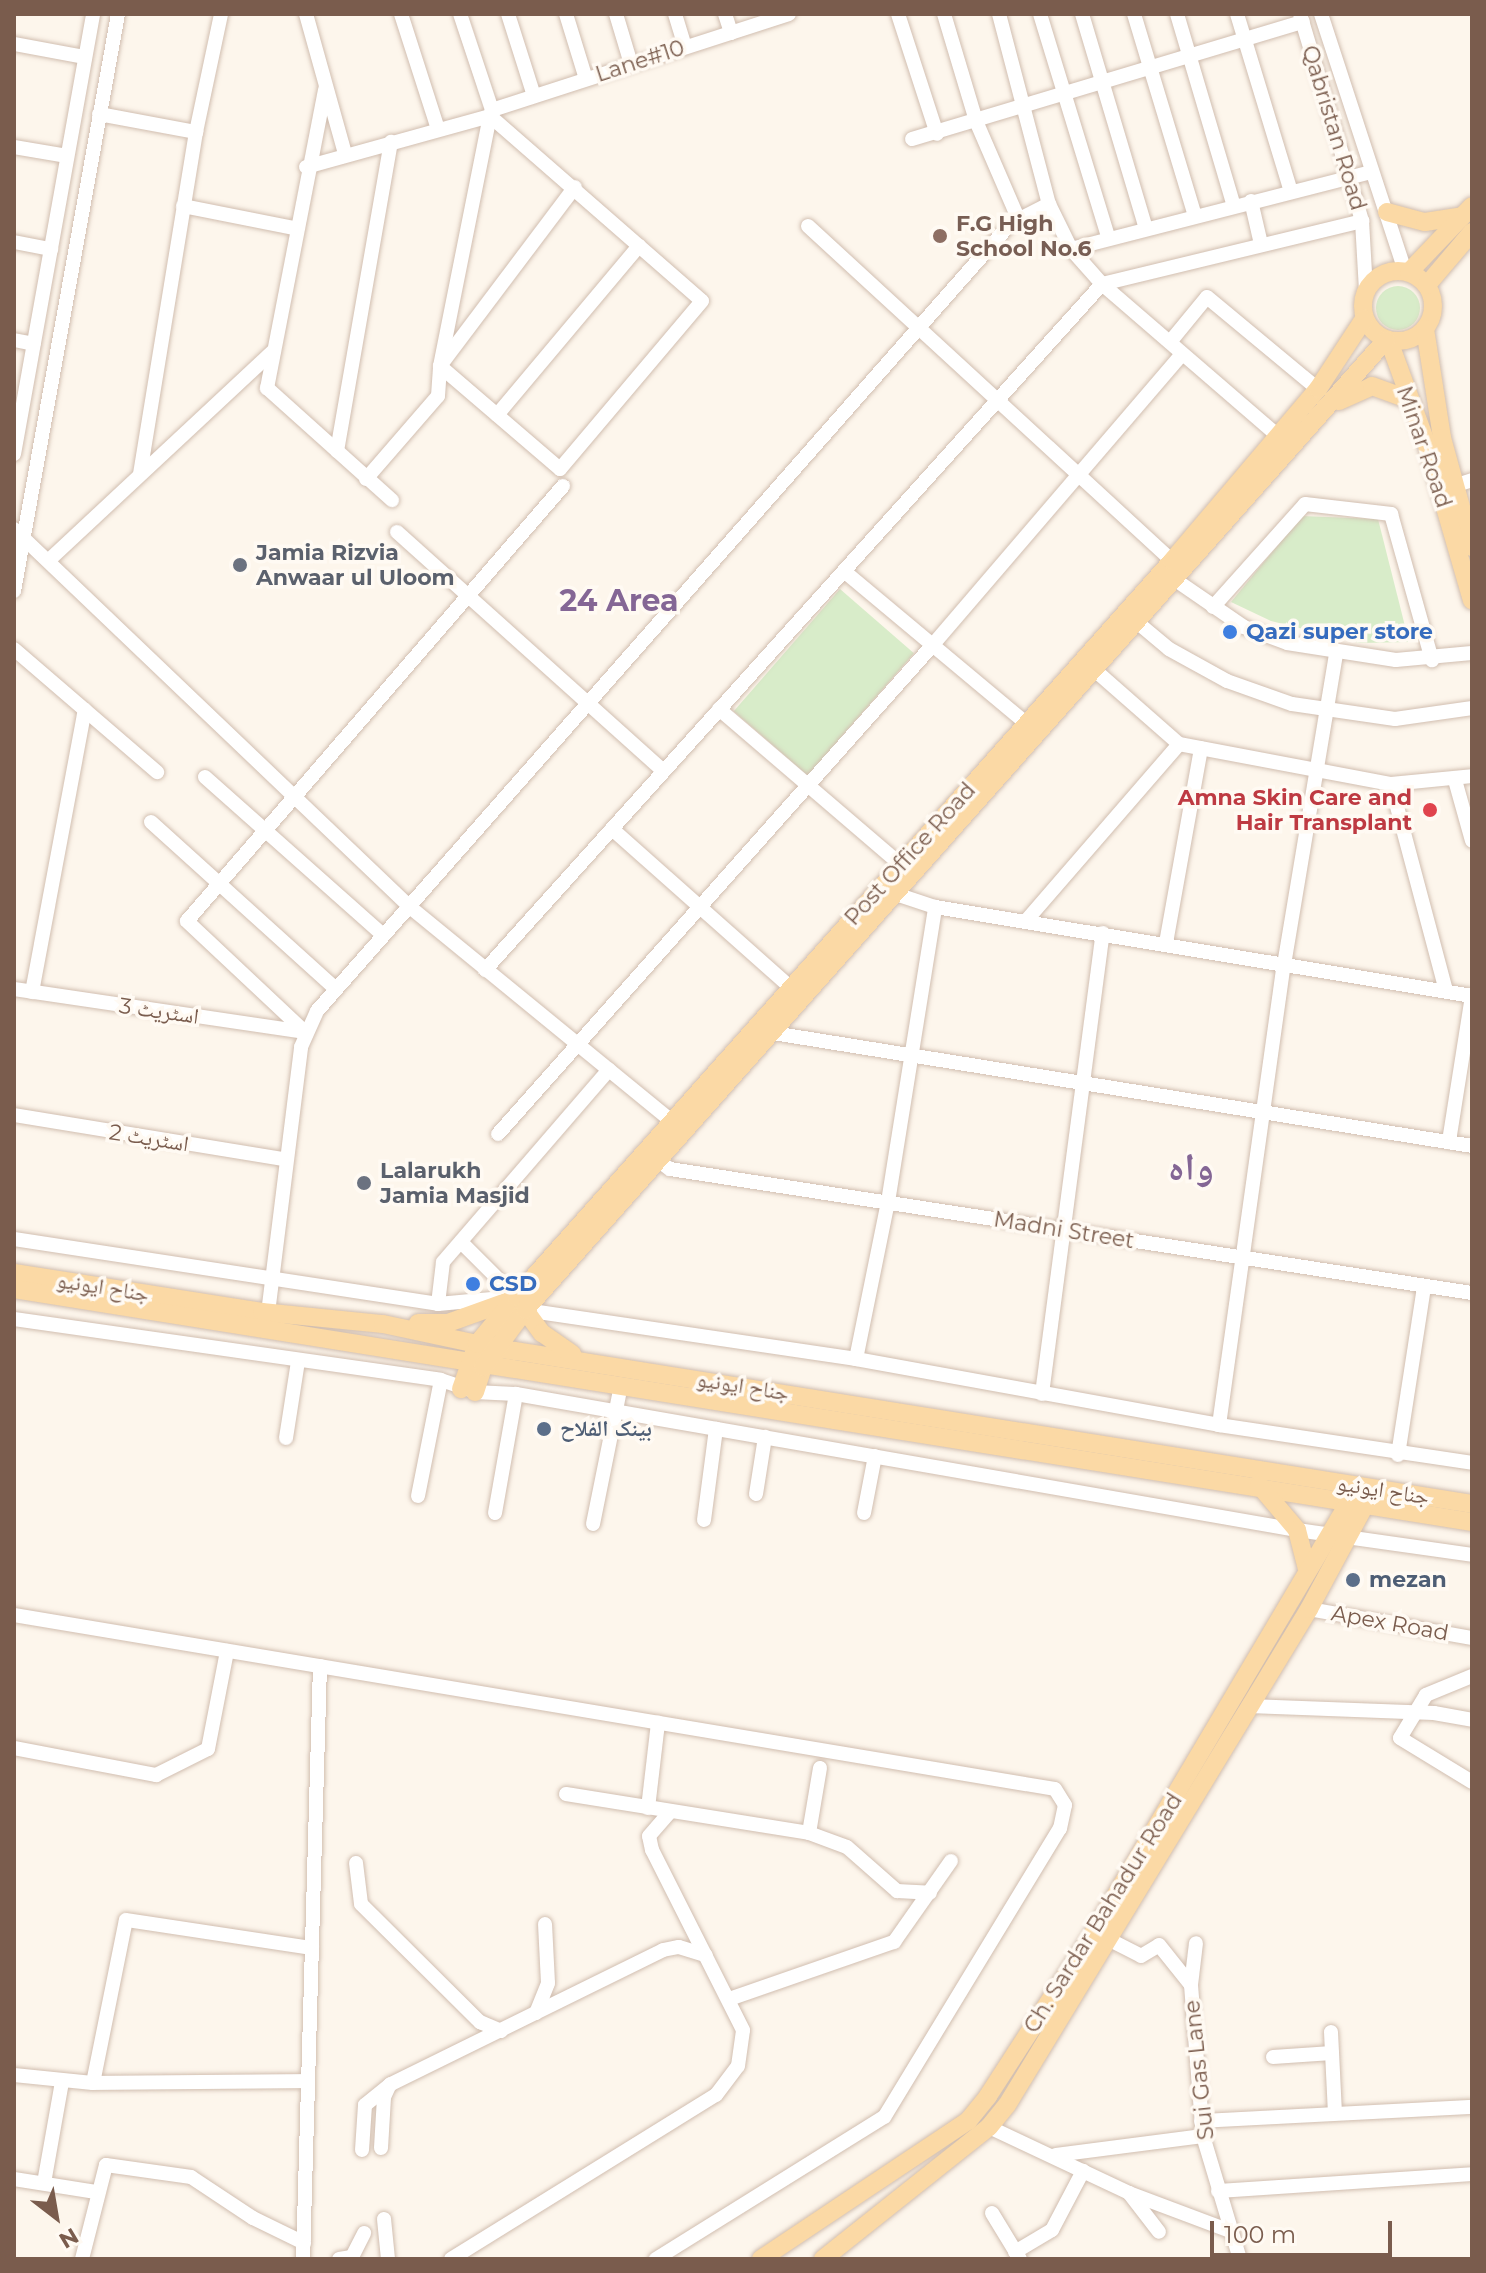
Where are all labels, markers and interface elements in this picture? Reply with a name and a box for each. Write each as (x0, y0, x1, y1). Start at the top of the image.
street label: Lane#10 (592, 34, 688, 88)
street label: Qabristan Road (1296, 42, 1372, 214)
place label: F.G High School No.6 (956, 210, 1091, 262)
marker: F.G High School No.6 (931, 227, 949, 245)
street label: Minar Road (1391, 383, 1457, 511)
place label: Jamia Rizvia Anwaar ul Uloom (256, 539, 455, 590)
marker: Jamia Rizvia Anwaar ul Uloom (231, 556, 249, 574)
district label: 24 Area (559, 583, 679, 619)
place label: Qazi super store (1246, 619, 1433, 645)
marker: Qazi super store (1221, 623, 1239, 641)
street label: Post Office Road (839, 777, 981, 931)
place label: Amna Skin Care and Hair Transplant (1178, 784, 1412, 836)
marker: Amna Skin Care and Hair Transplant (1419, 799, 1441, 821)
street label: اسٹریٹ 3 (117, 992, 201, 1030)
street label: اسٹریٹ 2 (107, 1119, 191, 1157)
district label: واہ (1168, 1144, 1214, 1190)
place label: Lalarukh Jamia Masjid (380, 1157, 530, 1208)
marker: Lalarukh Jamia Masjid (355, 1174, 373, 1192)
street label: Madni Street (992, 1206, 1136, 1254)
street label: جناح ایونیو (55, 1267, 151, 1307)
place label: CSD (489, 1271, 537, 1297)
marker: CSD (464, 1275, 482, 1293)
street label: جناح ایونیو (695, 1366, 791, 1406)
place label: بینک الفلاح (560, 1416, 652, 1442)
marker: بینک الفلاح (535, 1420, 553, 1438)
street label: جناح ایونیو (1335, 1470, 1431, 1510)
place label: mezan (1369, 1567, 1447, 1593)
marker: mezan (1344, 1571, 1362, 1589)
street label: Apex Road (1329, 1600, 1451, 1646)
street label: Ch. Sardar Bahadur Road (1018, 1788, 1188, 2038)
street label: Sui Gas Lane (1179, 1999, 1219, 2141)
north arrow (16, 2177, 96, 2257)
scale bar (1214, 2205, 1396, 2255)
text: 100 m (1224, 2220, 1296, 2249)
text: N (54, 2222, 83, 2254)

